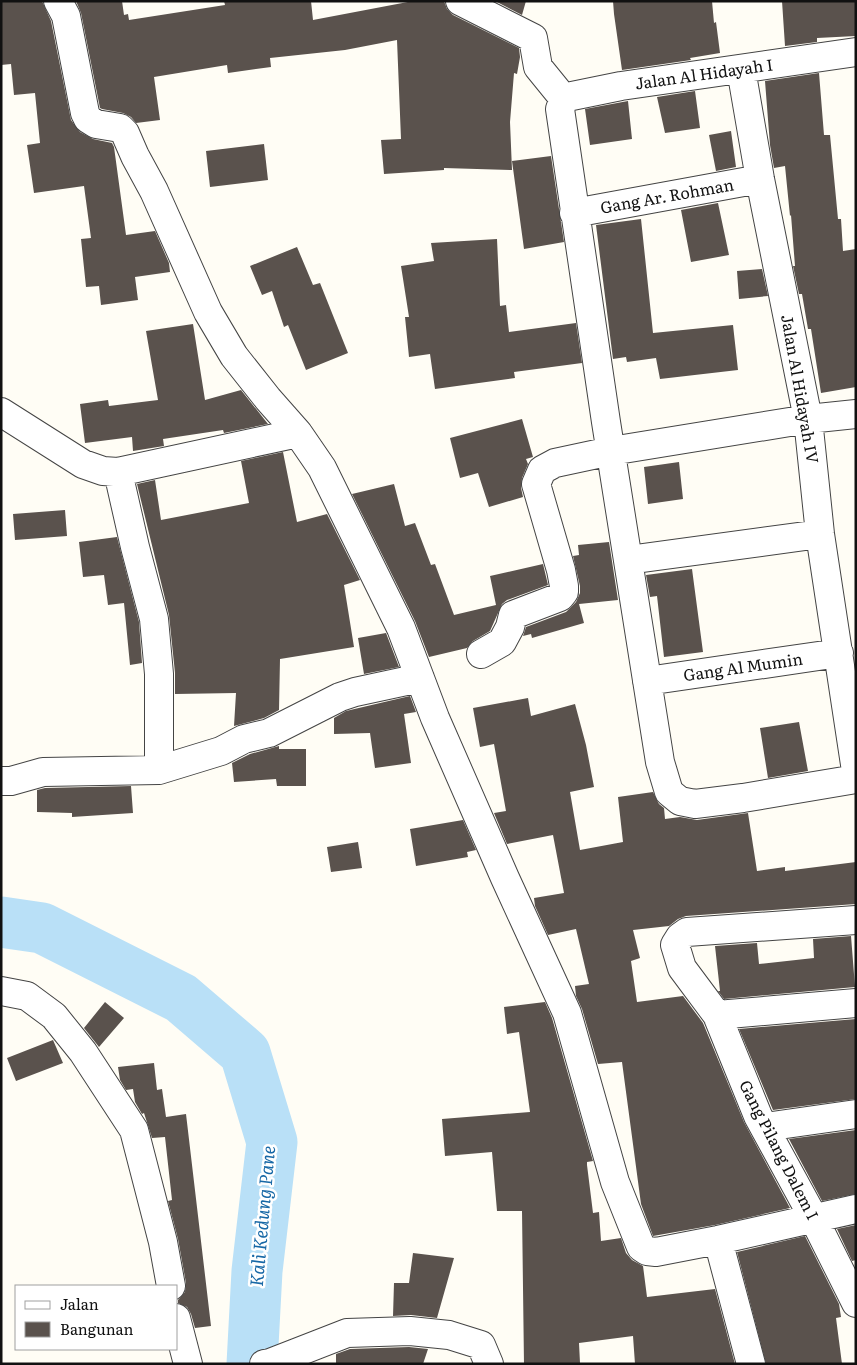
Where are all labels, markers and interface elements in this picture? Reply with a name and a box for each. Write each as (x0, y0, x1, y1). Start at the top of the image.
street label: Jalan Al Hidayah I (633, 51, 774, 95)
street label: Gang Ar. Rohman (598, 171, 736, 219)
street label: Jalan Al Hidayah IV (776, 312, 826, 465)
street label: Gang Al Mumin (682, 646, 805, 686)
street label: Gang Pilang Dalem I (734, 1075, 826, 1224)
water label: Kali Kedung Pane (242, 1144, 281, 1287)
legend (15, 1285, 178, 1350)
text: Jalan (60, 1292, 99, 1315)
text: Bangunan (60, 1317, 134, 1340)

